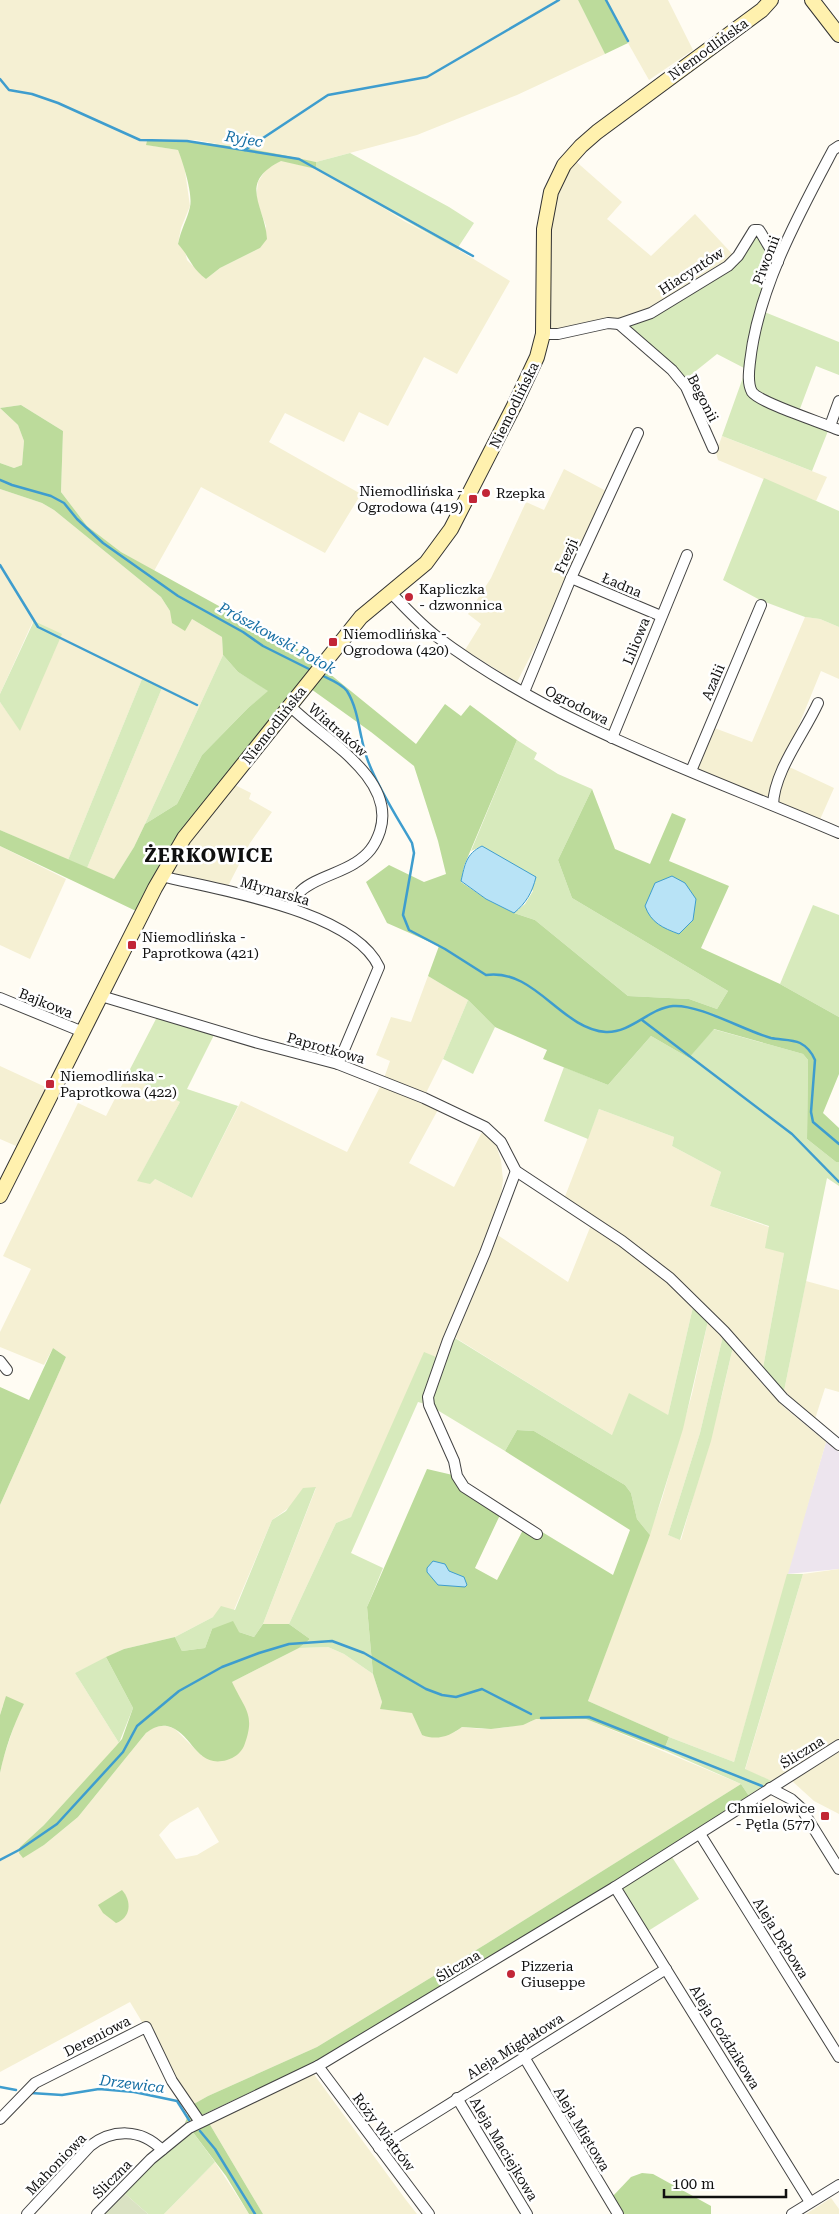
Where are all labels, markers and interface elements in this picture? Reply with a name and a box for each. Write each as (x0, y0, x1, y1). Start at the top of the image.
street label: Niemodlińska (665, 15, 751, 83)
water label: Ryjec (223, 127, 264, 151)
street label: Piwonii (749, 233, 783, 287)
street label: Hiacyntów (656, 244, 727, 298)
street label: Niemodlińska (486, 359, 542, 451)
street label: Begonii (684, 372, 722, 425)
place label: Niemodlińska - Ogrodowa (419) (357, 483, 463, 515)
place label: Rzepka (496, 485, 546, 501)
marker: Rzepka (480, 487, 492, 499)
marker: Niemodlińska - Ogrodowa (419) (467, 493, 479, 505)
street label: Frezji (551, 535, 581, 576)
street label: Ładna (600, 569, 645, 601)
place label: Kapliczka - dzwonnica (419, 581, 503, 613)
marker: Kapliczka - dzwonnica (403, 591, 415, 603)
water label: Prószkowski Potok (215, 598, 339, 678)
street label: Liliowa (619, 615, 653, 667)
place label: Niemodlińska - Ogrodowa (420) (343, 626, 449, 658)
marker: Niemodlińska - Ogrodowa (420) (327, 636, 339, 648)
street label: Azalii (698, 661, 728, 702)
street label: Ogrodowa (542, 682, 612, 728)
street label: Niemodlińska (239, 683, 310, 767)
street label: Wiatraków (305, 700, 371, 760)
district label: ŻERKOWICE (144, 844, 274, 867)
street label: Młynarska (238, 873, 312, 909)
place label: Niemodlińska - Paprotkowa (421) (142, 929, 259, 961)
marker: Niemodlińska - Paprotkowa (421) (126, 939, 138, 951)
street label: Bajkowa (17, 985, 76, 1021)
street label: Paprotkowa (285, 1029, 367, 1067)
place label: Niemodlińska - Paprotkowa (422) (60, 1068, 177, 1100)
marker: Niemodlińska - Paprotkowa (422) (44, 1078, 56, 1090)
street label: Śliczna (777, 1732, 827, 1772)
place label: Chmielowice - Pętla (577) (727, 1800, 815, 1832)
marker: Chmielowice - Pętla (577) (819, 1810, 831, 1822)
street label: Aleja Dębowa (750, 1895, 812, 1982)
street label: Śliczna (433, 1946, 483, 1985)
place label: Pizzeria Giuseppe (521, 1958, 586, 1990)
marker: Pizzeria Giuseppe (505, 1968, 517, 1980)
street label: Aleja Goździkowa (687, 1982, 764, 2092)
street label: Aleja Migdałowa (464, 2010, 567, 2082)
street label: Dereniowa (61, 2012, 133, 2060)
water label: Drzewica (97, 2071, 166, 2097)
street label: Aleja Miętowa (551, 2084, 614, 2174)
street label: Róży Wiatrów (349, 2090, 419, 2174)
street label: Aleja Maciejkowa (467, 2094, 541, 2204)
street label: Mahoniowa (23, 2130, 90, 2198)
street label: Śliczna (89, 2156, 135, 2202)
scale bar (664, 2166, 786, 2198)
text: 100 m (672, 2175, 715, 2193)

